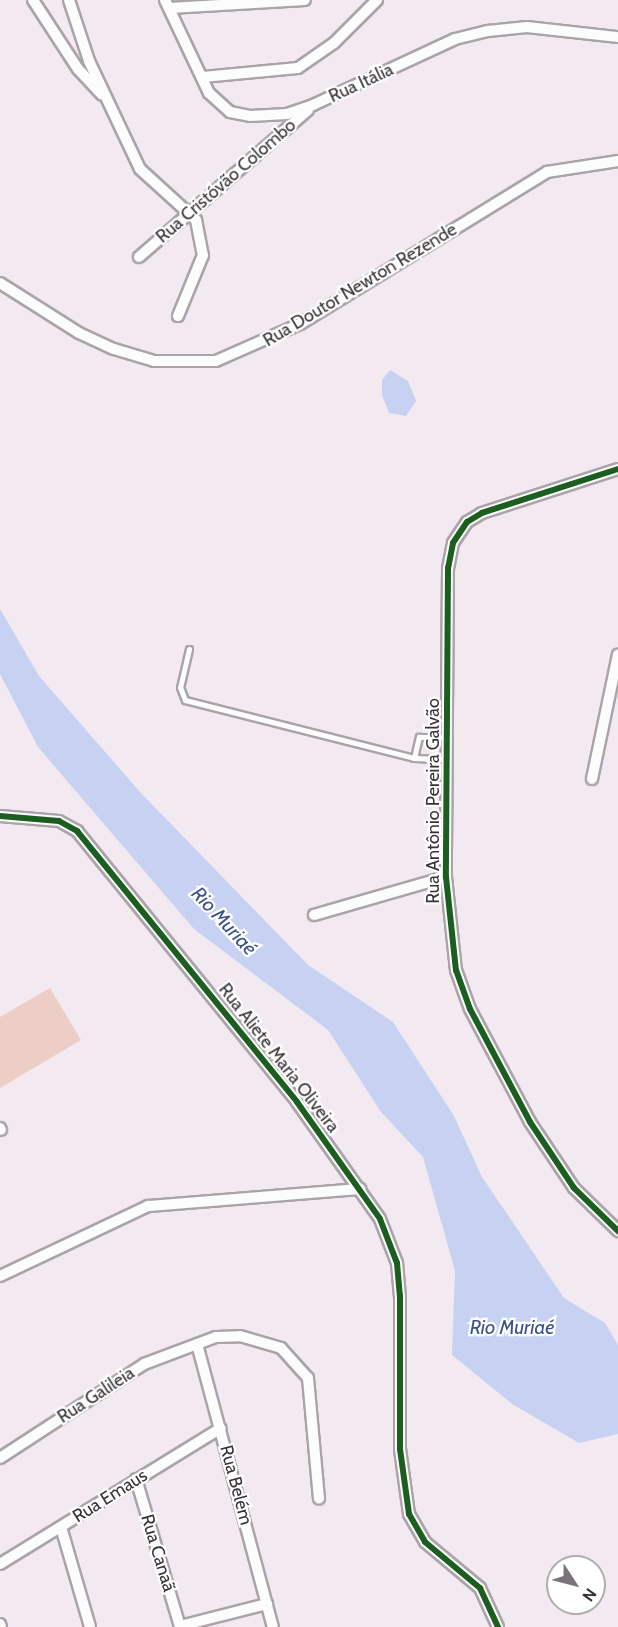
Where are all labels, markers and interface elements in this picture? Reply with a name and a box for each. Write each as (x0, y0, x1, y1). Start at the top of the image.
street label: Rua Itália (325, 59, 397, 107)
street label: Rua Cristóvão Colombo (152, 114, 300, 248)
street label: Rua Doutor Newton Rezende (259, 219, 461, 351)
street label: Rua Antônio Pereira Galvão (422, 698, 444, 904)
water label: Rio Muriaé (186, 882, 262, 960)
street label: Rua Aliete Maria Oliveira (214, 979, 344, 1137)
water label: Rio Muriaé (470, 1315, 554, 1339)
street label: Rua Galileia (53, 1362, 139, 1428)
street label: Rua Belém (215, 1443, 257, 1527)
street label: Rua Emaus (69, 1465, 151, 1527)
street label: Rua Canaã (136, 1512, 180, 1594)
north arrow (546, 1555, 606, 1615)
text: N (578, 1585, 600, 1605)

